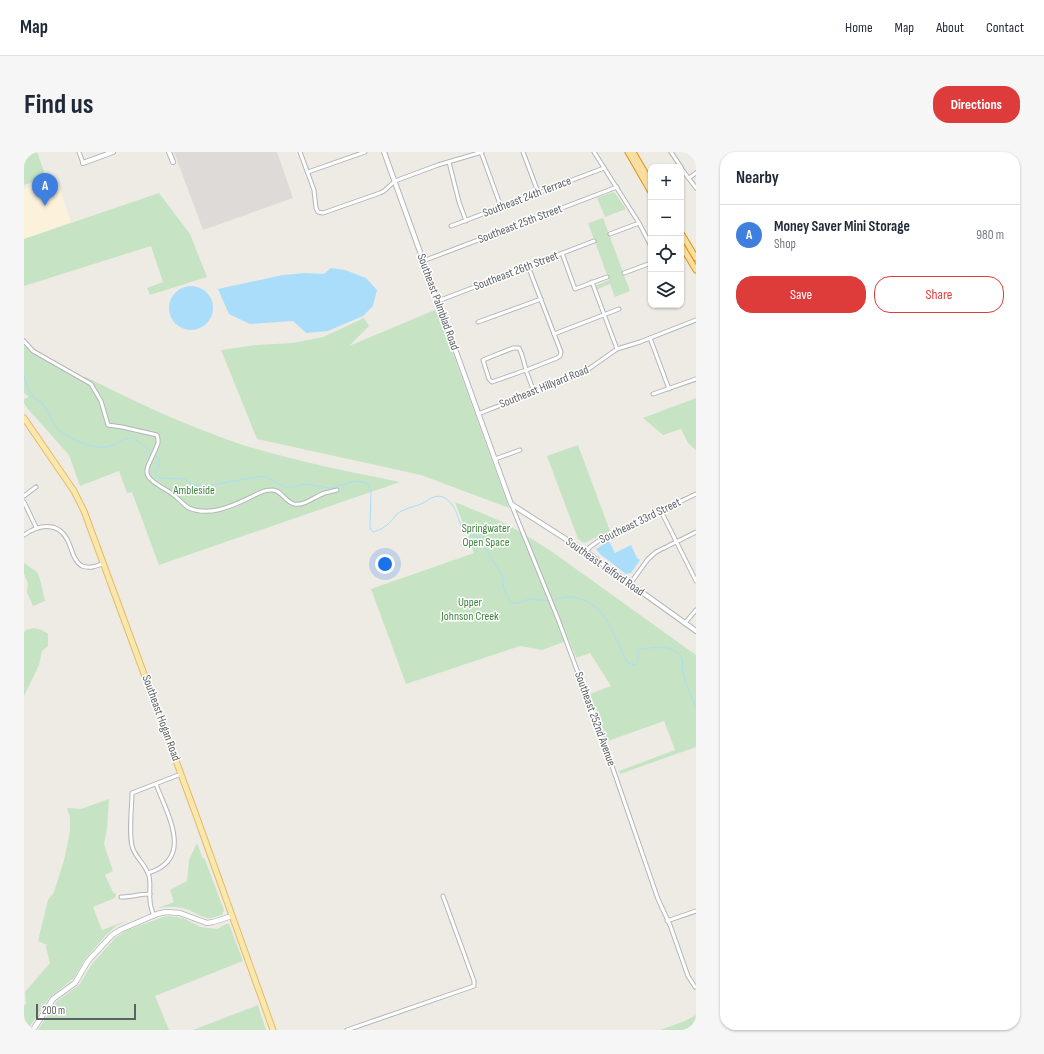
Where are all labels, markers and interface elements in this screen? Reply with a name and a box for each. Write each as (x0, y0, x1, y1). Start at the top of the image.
text: Map (20, 16, 48, 39)
text: Home (845, 19, 873, 36)
text: Map (895, 19, 914, 36)
text: About (936, 19, 964, 36)
text: Contact (986, 19, 1024, 36)
button: Directions (933, 86, 1020, 123)
text: Find us (24, 88, 93, 121)
map controls (648, 164, 684, 308)
button: + (648, 164, 684, 200)
text: Nearby (736, 168, 779, 188)
pin: A (32, 173, 58, 206)
street label: Southeast 24th Terrace (481, 173, 574, 221)
button: − (648, 200, 684, 236)
street label: Southeast 25th Street (476, 201, 565, 247)
text: Money Saver Mini Storage (774, 217, 910, 236)
text: A (746, 227, 752, 243)
text: 980 m (976, 227, 1004, 243)
button: locate (648, 236, 684, 272)
text: Shop (774, 236, 796, 252)
street label: Southeast 26th Street (472, 248, 561, 294)
street label: Southeast Palmblad Road (414, 252, 462, 352)
button: layers (648, 272, 684, 308)
button: Save (736, 276, 866, 313)
button: Share (874, 276, 1004, 313)
street label: Southeast Hillyard Road (497, 362, 591, 412)
park label: Ambleside (172, 483, 215, 498)
street label: Southeast 33rd Street (597, 495, 683, 547)
park label: Springwater Open Space (462, 521, 511, 550)
street label: Southeast Telford Road (563, 534, 647, 600)
your location (375, 554, 395, 574)
park label: Upper Johnson Creek (440, 595, 499, 624)
street label: Southeast 252nd Avenue (571, 670, 619, 768)
street label: Southeast Hogan Road (138, 673, 184, 763)
scale bar (36, 1002, 136, 1021)
text: 200 m (42, 1004, 65, 1017)

